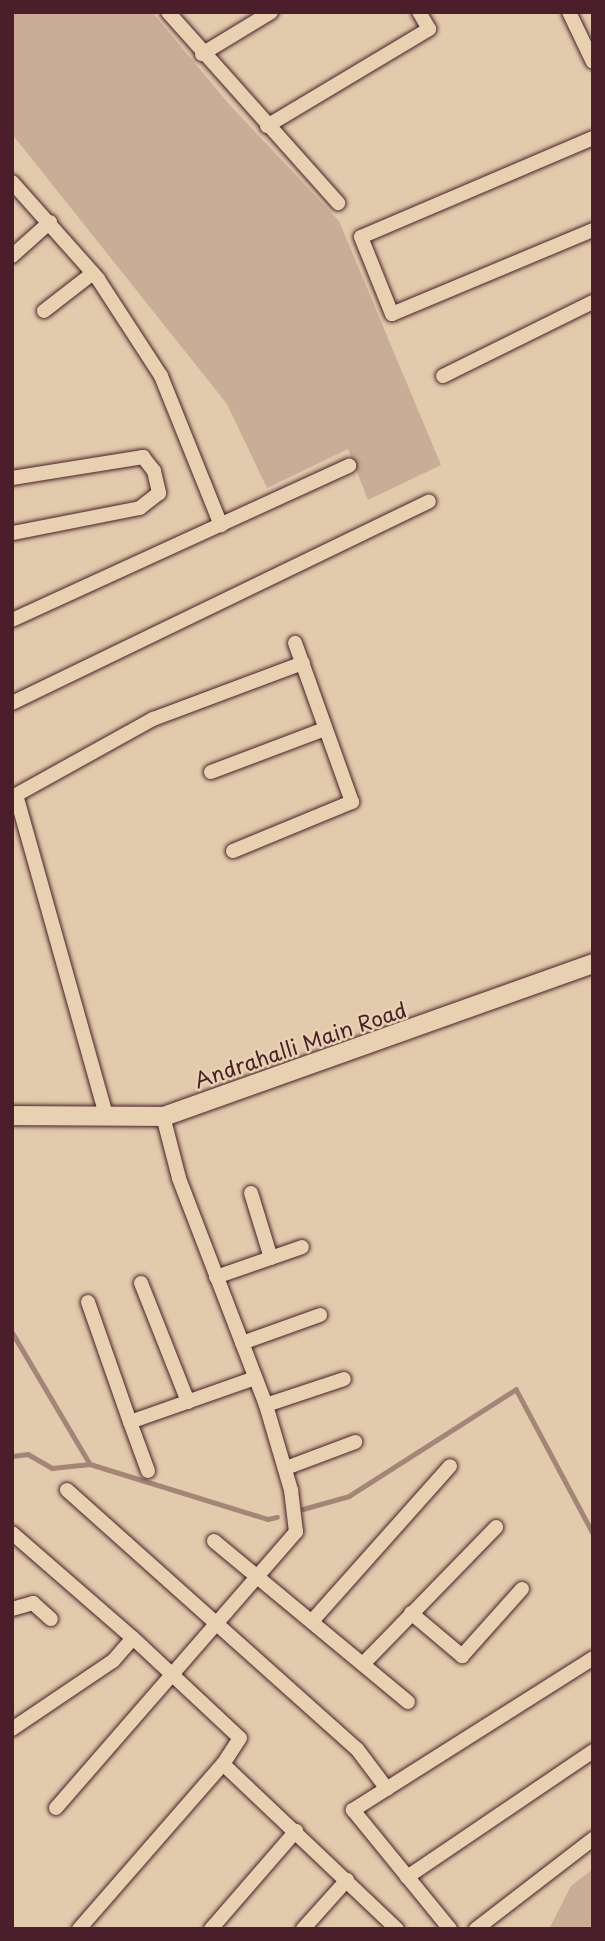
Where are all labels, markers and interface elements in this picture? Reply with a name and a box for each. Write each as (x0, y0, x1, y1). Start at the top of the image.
street label: Andrahalli Main Road (190, 996, 410, 1092)

